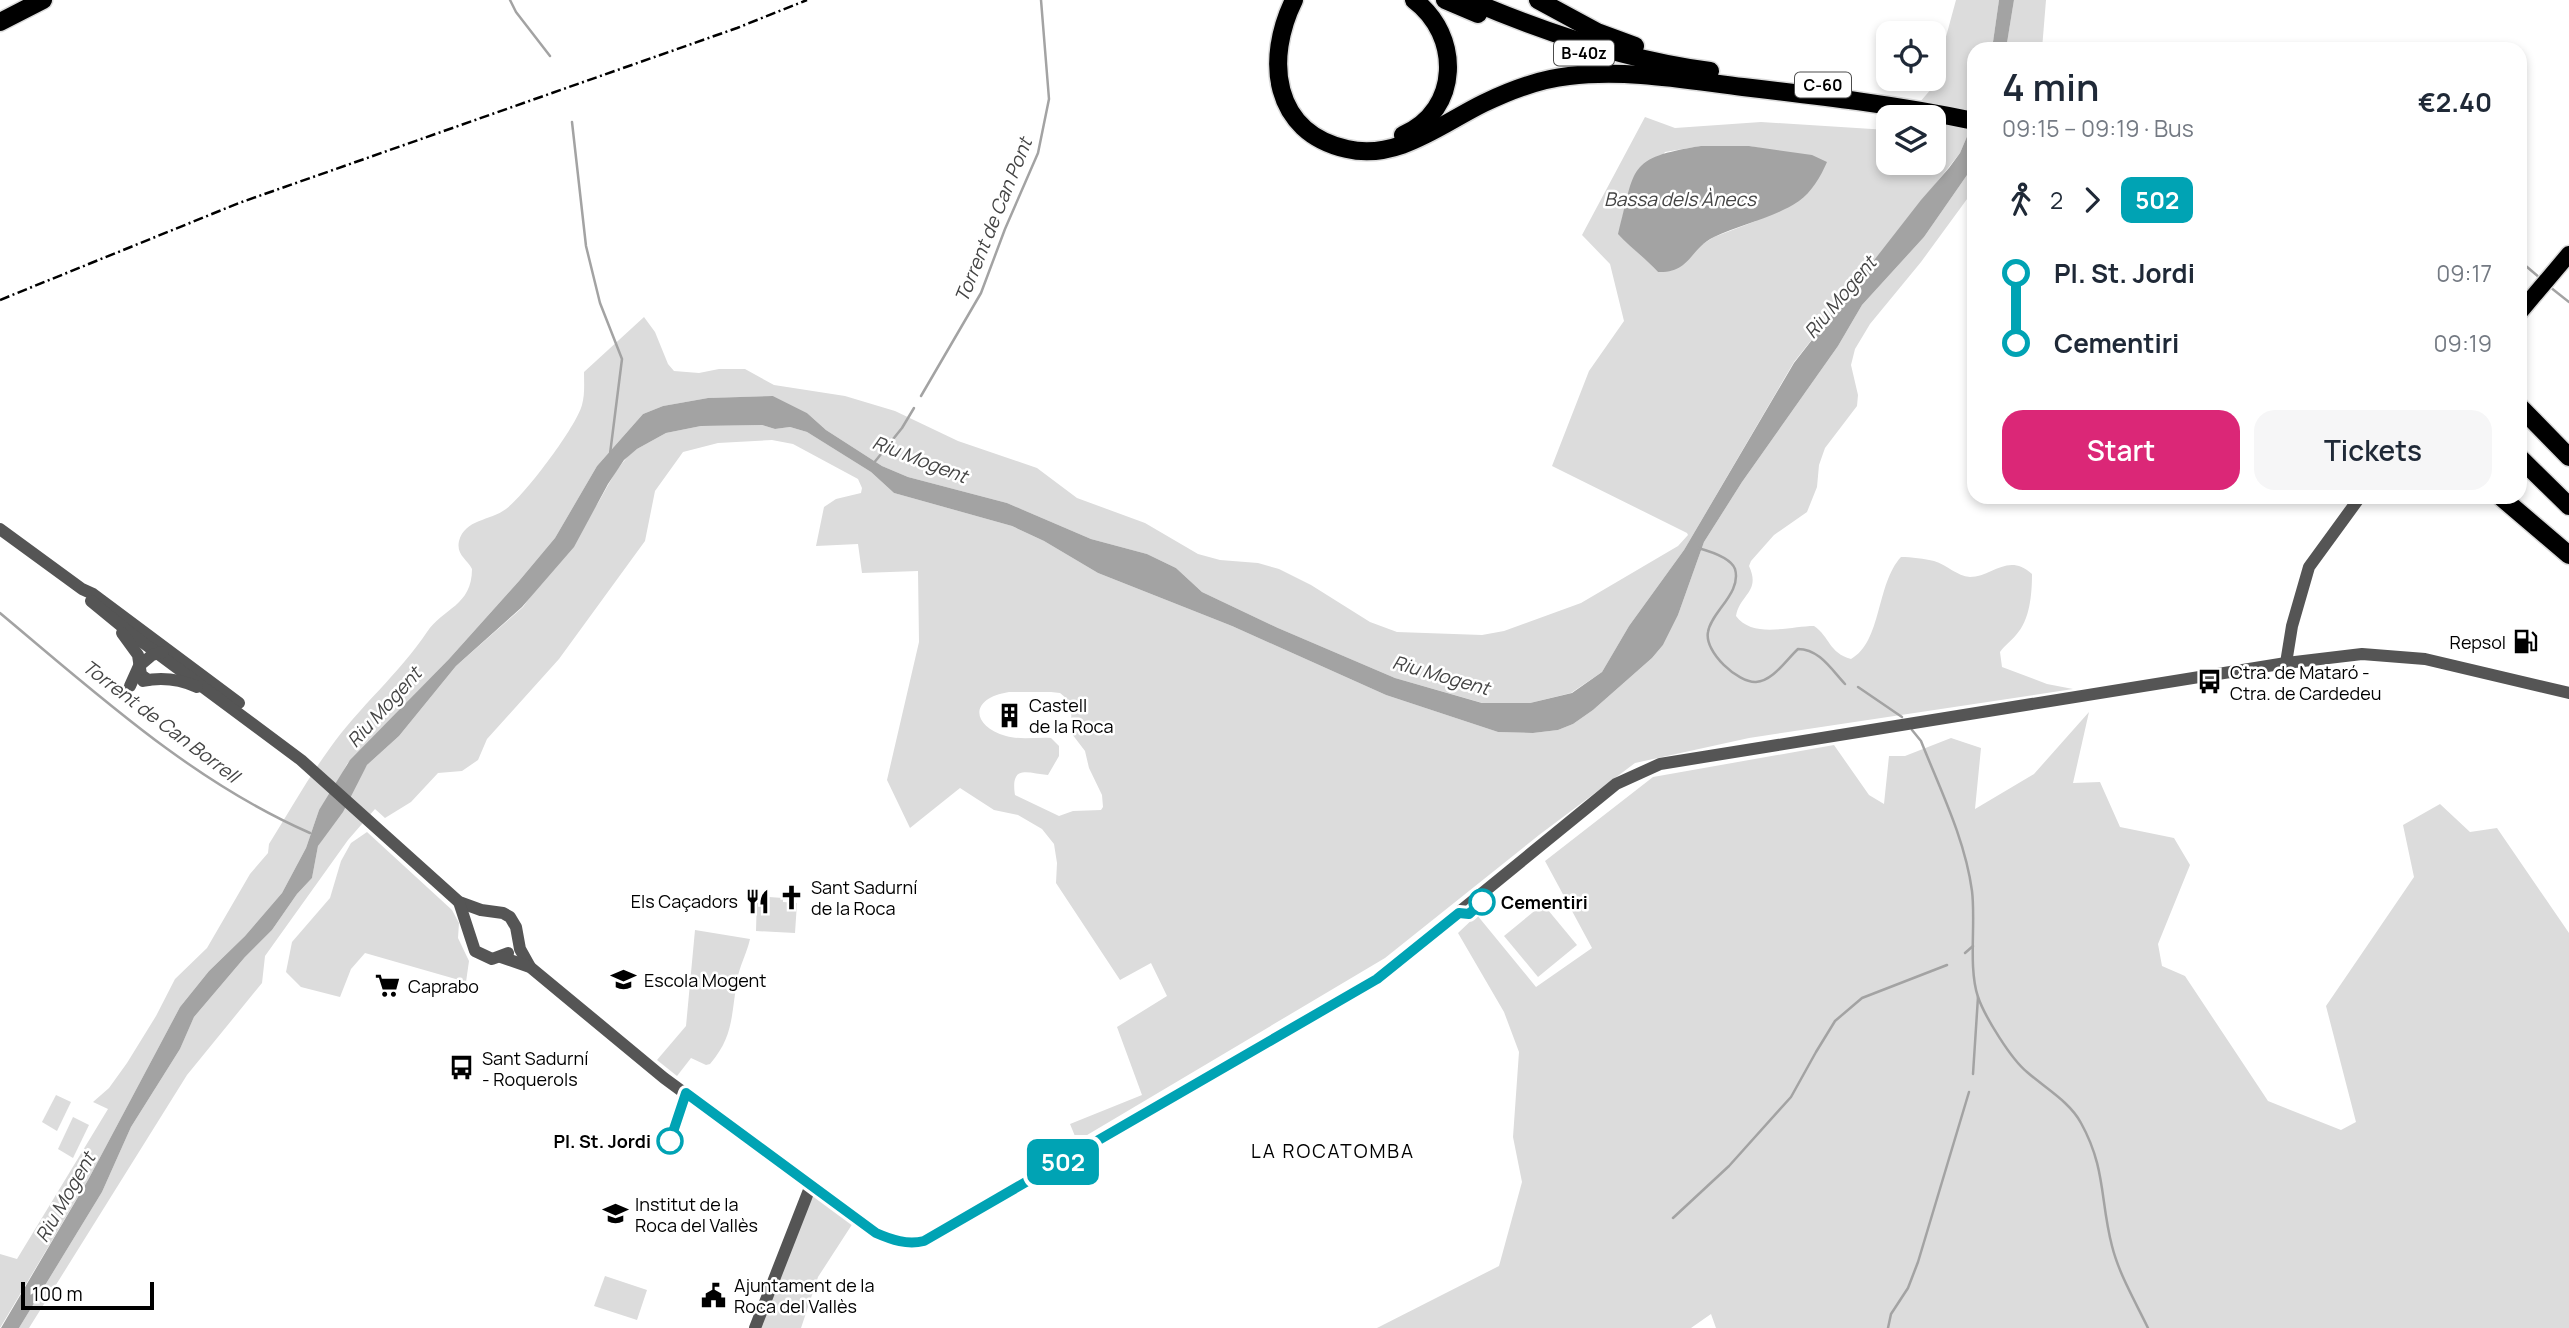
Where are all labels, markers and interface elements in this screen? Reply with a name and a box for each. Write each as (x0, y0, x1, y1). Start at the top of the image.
map controls (1876, 21, 1946, 175)
button: locate (1876, 21, 1946, 91)
road number: B-40z (1554, 40, 1614, 66)
text: 4 min (2002, 60, 2099, 112)
road number: C-60 (1795, 72, 1851, 97)
text: €2.40 (2418, 84, 2492, 120)
button: layers (1876, 105, 1946, 175)
text: 09:15 – 09:19 · Bus (2002, 112, 2194, 144)
water label: Torrent de Can Pont (948, 132, 1039, 306)
icon: walk (2002, 181, 2040, 219)
icon: forward (2073, 181, 2111, 219)
text: 502 (2135, 183, 2179, 216)
text: 2 (2050, 184, 2063, 216)
water label: Bassa dels Ànecs (1604, 186, 1758, 212)
water label: Riu Mogent (1798, 249, 1884, 344)
text: Pl. St. Jordi (2054, 255, 2195, 291)
text: 09:17 (2436, 257, 2492, 289)
text: Cementiri (2054, 325, 2179, 361)
text: 09:19 (2434, 327, 2492, 359)
button: Start (2002, 410, 2240, 490)
button: Tickets (2254, 410, 2492, 490)
water label: Riu Mogent (869, 429, 973, 490)
fuel station icon: Repsol (2512, 628, 2540, 656)
place label: Repsol (2450, 630, 2506, 654)
water label: Riu Mogent (1390, 649, 1495, 702)
water label: Torrent de Can Borrell (77, 653, 247, 790)
water label: Riu Mogent (341, 659, 429, 753)
place label: Ctra. de Mataró - Ctra. de Cardedeu (2230, 660, 2381, 705)
bus stop icon: Ctra. de Mataró - Ctra. de Cardedeu (2196, 668, 2224, 696)
place label: Castell de la Roca (1029, 693, 1114, 738)
building icon: Castell de la Roca (995, 701, 1023, 729)
place label: Sant Sadurní de la Roca (811, 875, 917, 920)
church icon: Sant Sadurní de la Roca (777, 883, 805, 911)
restaurant icon: Els Caçadors (744, 887, 772, 915)
place label: Els Caçadors (631, 889, 738, 913)
marker: Cementiri (1469, 889, 1495, 915)
place label: Cementiri (1501, 890, 1588, 914)
school or university icon: Escola Mogent (610, 966, 638, 994)
place label: Escola Mogent (644, 968, 766, 992)
supermarket icon: Caprabo (374, 972, 402, 1000)
place label: Caprabo (408, 974, 479, 998)
place label: Sant Sadurní - Roquerols (482, 1046, 588, 1091)
bus stop icon: Sant Sadurní - Roquerols (448, 1054, 476, 1082)
marker: Pl. St. Jordi (657, 1128, 683, 1154)
place label: Pl. St. Jordi (553, 1129, 651, 1153)
district label: LA ROCATOMBA (1251, 1138, 1415, 1164)
line badge: 502 (1023, 1139, 1103, 1185)
water label: Riu Mogent (29, 1145, 102, 1247)
text: 502 (1041, 1145, 1085, 1178)
place label: Institut de la Roca del Vallès (635, 1192, 758, 1237)
school or university icon: Institut de la Roca del Vallès (601, 1200, 629, 1228)
place label: Ajuntament de la Roca del Vallès (734, 1273, 874, 1318)
scale bar (21, 1279, 154, 1311)
text: 100 m (32, 1281, 83, 1307)
public building icon: Ajuntament de la Roca del Vallès (700, 1281, 728, 1309)

